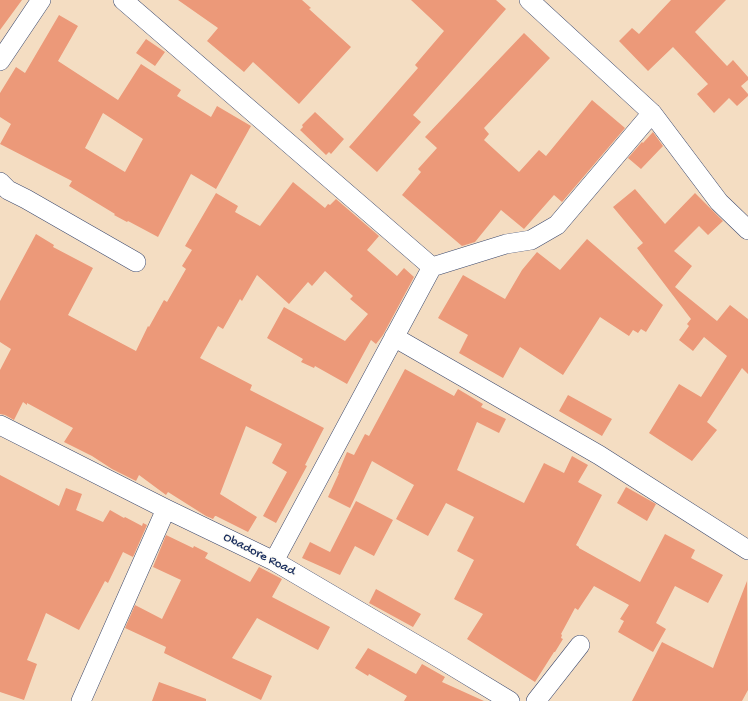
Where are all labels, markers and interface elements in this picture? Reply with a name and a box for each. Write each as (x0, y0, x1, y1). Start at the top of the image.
street label: Obadore Road (220, 530, 298, 580)

